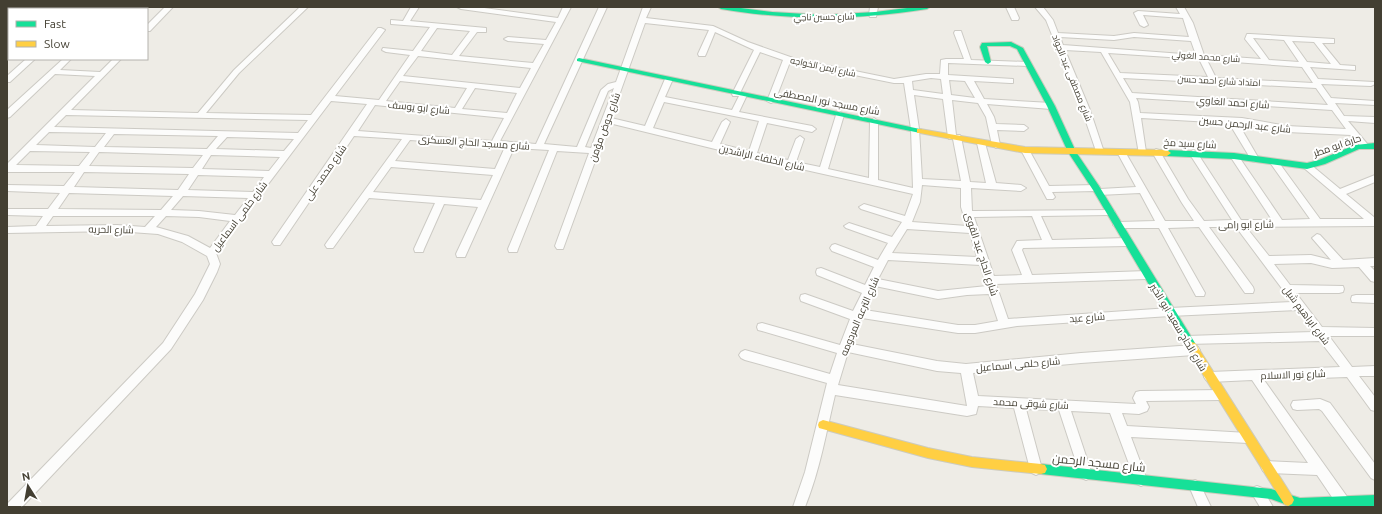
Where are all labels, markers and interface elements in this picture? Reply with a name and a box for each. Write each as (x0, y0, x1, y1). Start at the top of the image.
legend (8, 8, 148, 60)
street label: شارع حسين ناجي (793, 11, 855, 25)
text: Fast (44, 17, 66, 30)
street label: شارع مصطفى عبد الجواد (1049, 33, 1094, 123)
text: Slow (44, 37, 70, 50)
street label: شارع محمد الغولي (1171, 50, 1241, 66)
street label: شارع ايمن الخواجه (789, 55, 857, 80)
street label: امتداد شارع احمد حسن (1177, 74, 1261, 89)
street label: شارع مسجد نور المصطفى (773, 86, 881, 118)
street label: شارع حوض مؤمن (587, 91, 623, 164)
street label: شارع احمد الغاوي (1196, 94, 1270, 113)
street label: شارع ابو يوسف (387, 99, 451, 117)
street label: شارع عبد الرحمن حسين (1198, 114, 1291, 136)
street label: حارة ابو مطر (1311, 132, 1362, 159)
street label: شارع مسجد الحاج العسكرى (418, 133, 530, 153)
street label: شارع سيد مخ (1163, 137, 1217, 151)
street label: شارع الخلفاء الراشدين (718, 142, 806, 174)
street label: شارع محمد على (302, 143, 349, 203)
street label: شارع حلمى اسماعيل (210, 179, 270, 254)
street label: شارع الحاج عبد القوى (962, 211, 1000, 298)
street label: شارع ابو رامى (1218, 219, 1274, 231)
street label: شارع الحريه (88, 224, 134, 236)
street label: شارع الترعه المردومه (838, 275, 882, 358)
street label: شارع الحاج سعيد ابو الخير (1147, 281, 1209, 374)
street label: شارع ابراهيم شبل (1279, 284, 1332, 348)
street label: شارع عيد (1069, 311, 1105, 325)
street label: شارع حلمى اسماعيل (975, 355, 1061, 375)
street label: شارع نور الاسلام (1260, 368, 1326, 383)
street label: شارع شوقى محمد (993, 396, 1069, 412)
street label: شارع مسجد الرحمن (1052, 451, 1146, 476)
north arrow (8, 466, 48, 506)
text: N (21, 470, 31, 483)

